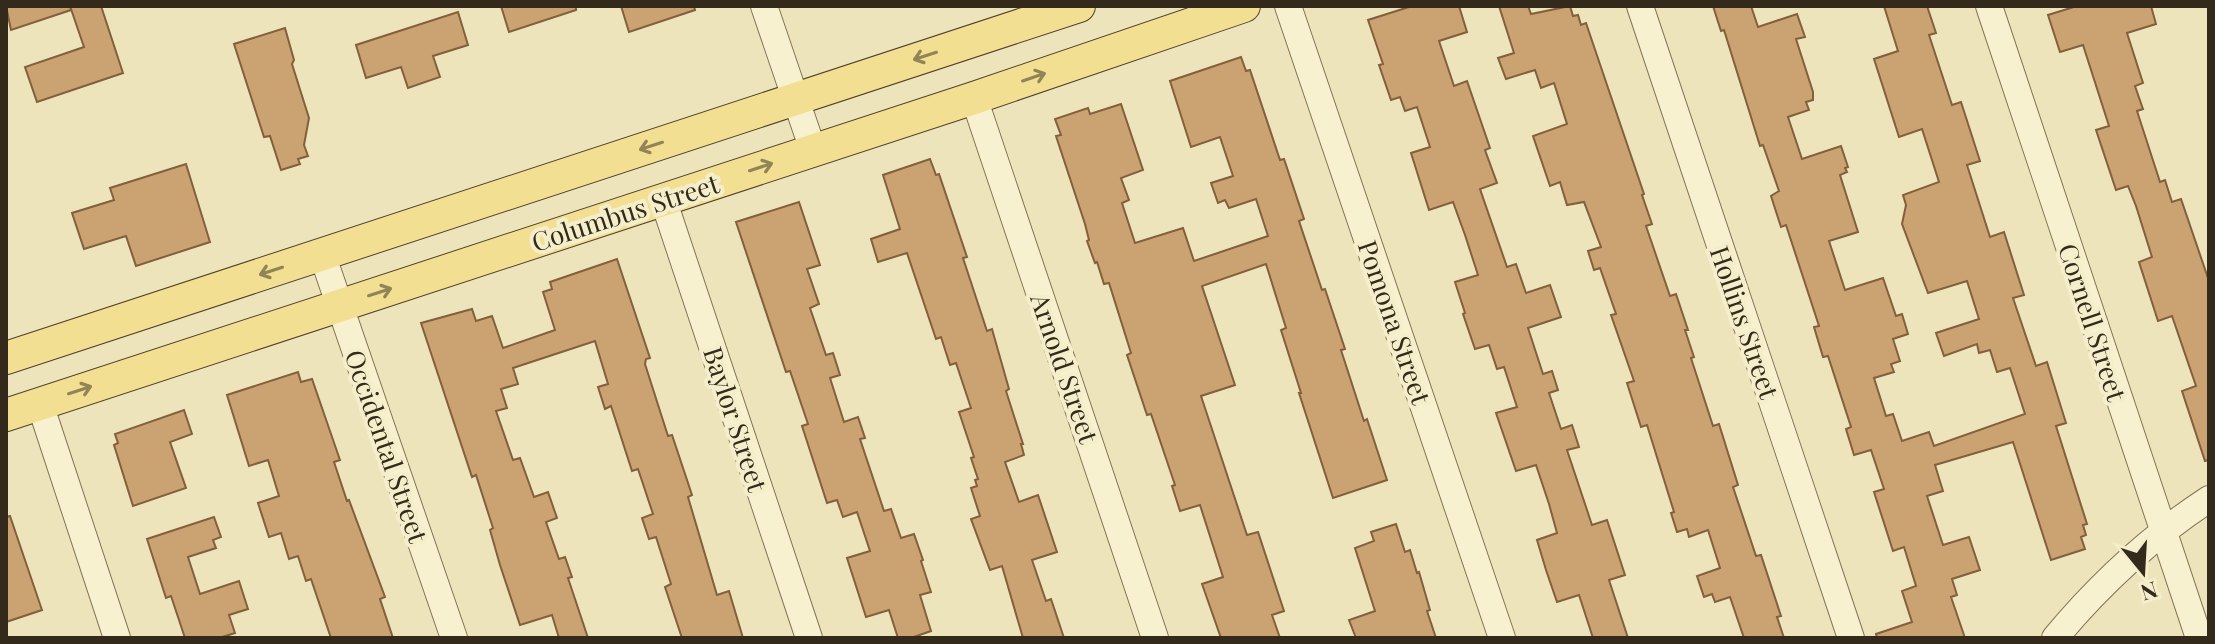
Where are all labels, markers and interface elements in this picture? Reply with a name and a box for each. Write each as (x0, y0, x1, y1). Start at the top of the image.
one-way arrow (912, 50, 937, 65)
one-way arrow (1021, 69, 1046, 84)
one-way arrow (639, 140, 664, 155)
one-way arrow (748, 159, 773, 174)
street label: Columbus Street (527, 165, 724, 259)
street label: Pomona Street (1351, 235, 1440, 409)
street label: Cornell Street (2051, 239, 2135, 406)
street label: Hollins Street (1703, 241, 1788, 404)
one-way arrow (259, 264, 284, 279)
one-way arrow (368, 283, 393, 298)
street label: Arnold Street (1023, 288, 1107, 448)
street label: Baylor Street (696, 342, 776, 497)
street label: Occidental Street (338, 345, 437, 548)
one-way arrow (67, 382, 92, 397)
north arrow (2103, 532, 2183, 612)
text: N (2137, 575, 2162, 609)

